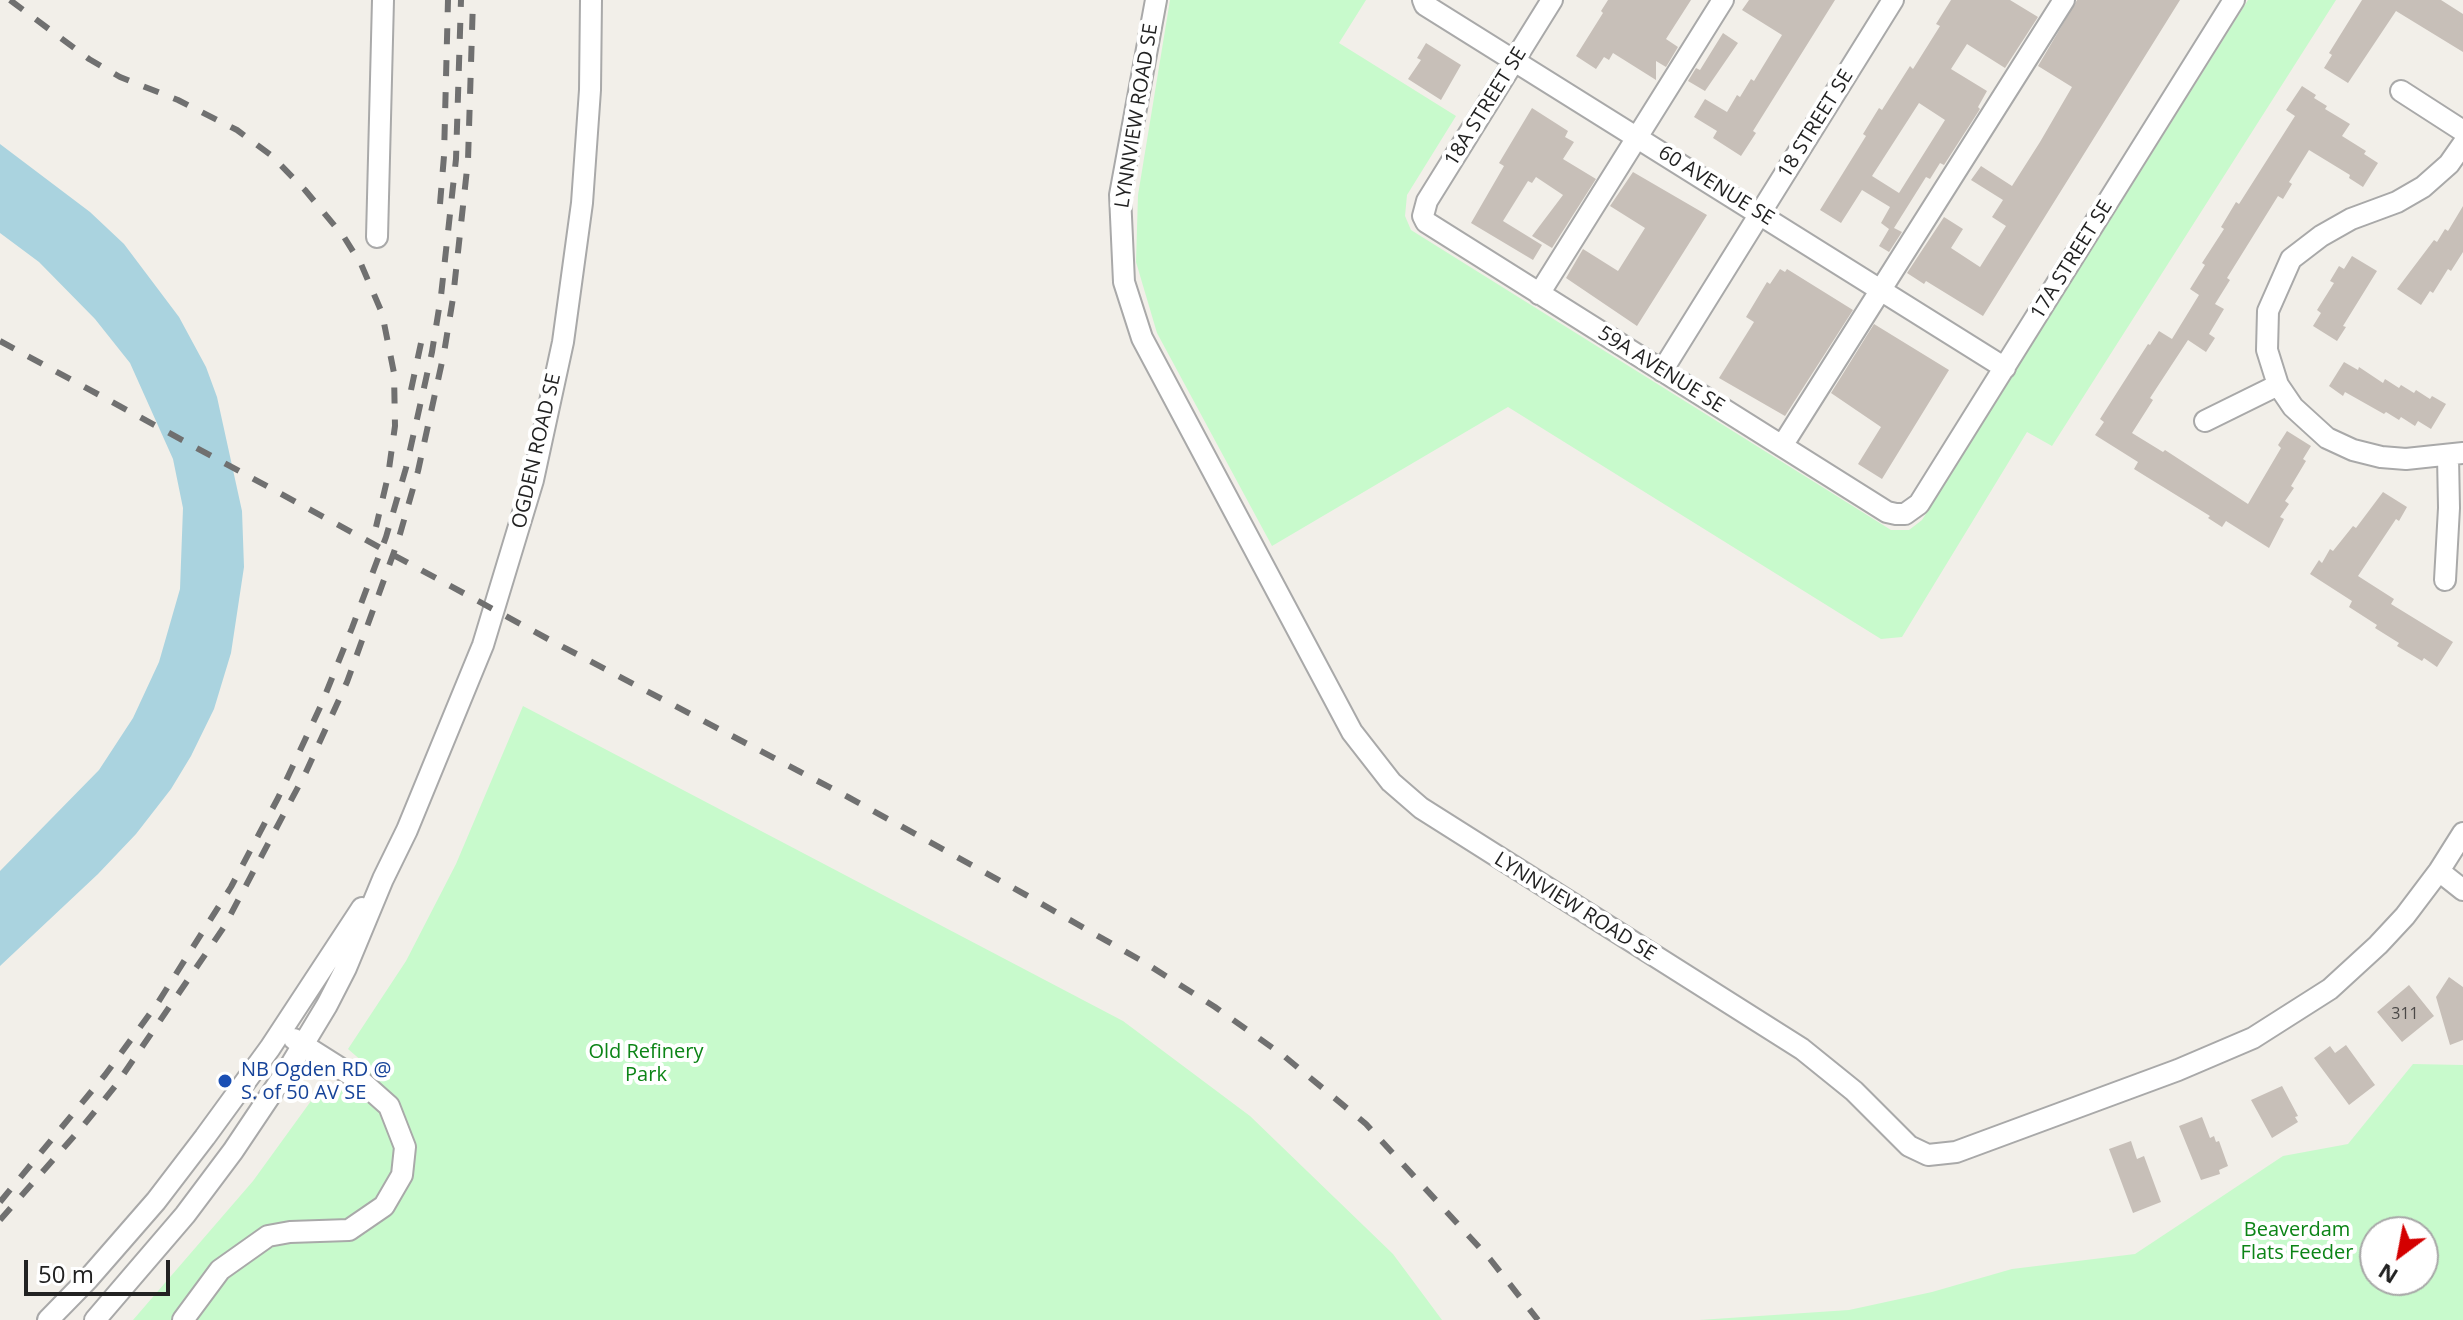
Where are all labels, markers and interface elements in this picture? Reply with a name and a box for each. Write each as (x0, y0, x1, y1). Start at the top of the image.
street label: LYNNVIEW ROAD SE (1111, 22, 1163, 210)
street label: 18A STREET SE (1440, 43, 1532, 171)
street label: 18 STREET SE (1773, 66, 1859, 182)
street label: 60 AVENUE SE (1654, 141, 1778, 231)
street label: 17A STREET SE (2026, 196, 2118, 324)
street label: 59A AVENUE SE (1593, 322, 1729, 418)
street label: OGDEN ROAD SE (508, 371, 566, 531)
street label: LYNNVIEW ROAD SE (1490, 847, 1660, 967)
house number: 311 (2391, 1004, 2419, 1024)
park label: Old Refinery Park (588, 1040, 704, 1087)
place label: NB Ogden RD @ S. of 50 AV SE (241, 1058, 391, 1105)
marker: NB Ogden RD @ S. of 50 AV SE (216, 1072, 234, 1090)
north arrow (2359, 1216, 2439, 1296)
park label: Beaverdam Flats Feeder (2241, 1218, 2353, 1265)
scale bar (28, 1244, 174, 1294)
text: 50 m (38, 1257, 94, 1290)
text: N (2372, 1257, 2403, 1292)

